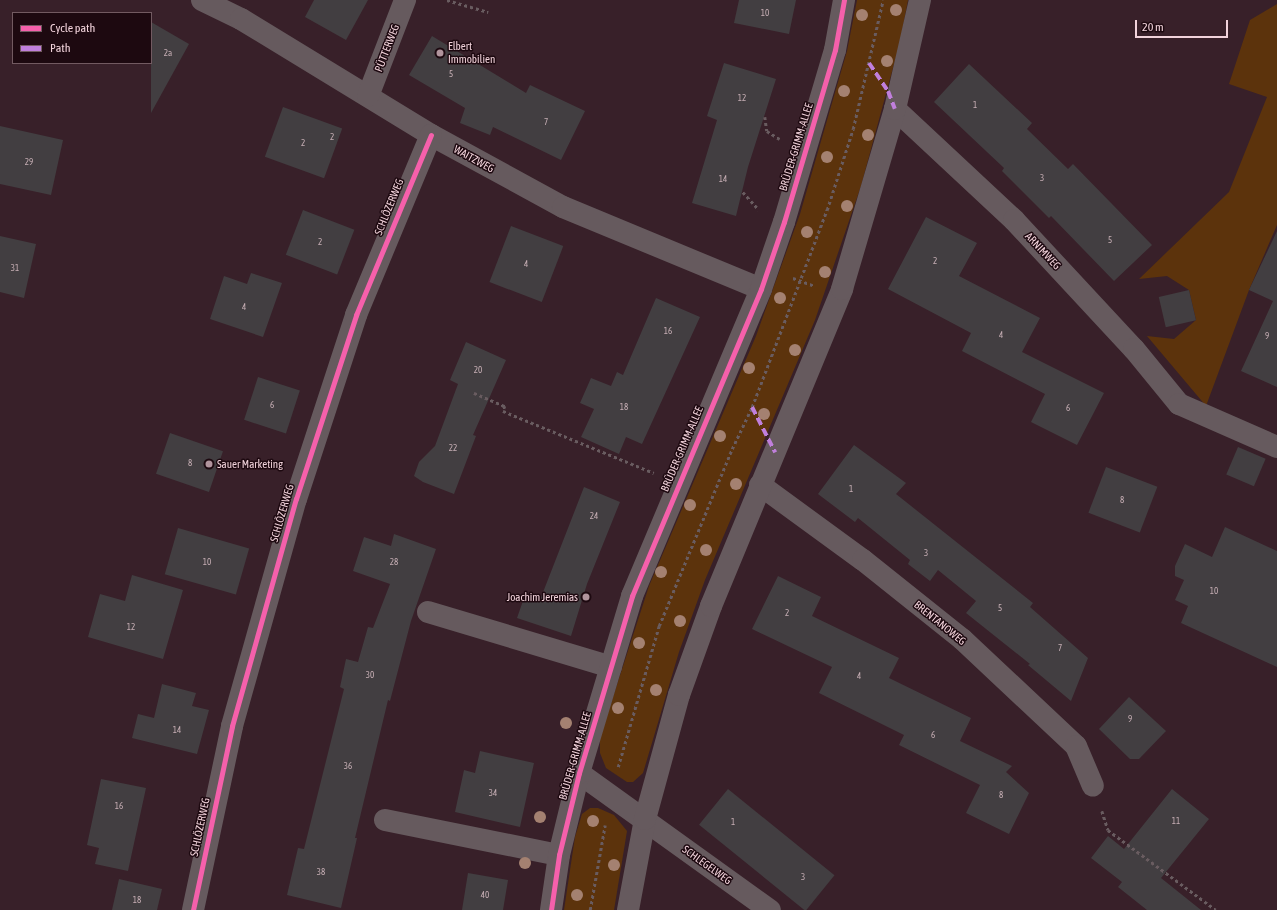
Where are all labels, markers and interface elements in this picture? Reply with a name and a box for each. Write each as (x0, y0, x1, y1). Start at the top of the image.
house number: 10 (761, 8, 769, 18)
legend (12, 12, 152, 64)
scale bar (1137, 12, 1230, 38)
text: 20 m (1142, 20, 1164, 34)
text: Cycle path (50, 21, 95, 35)
street label: PÜTTERWEG (372, 22, 402, 74)
place label: Elbert Immobilien (448, 40, 495, 66)
text: Path (50, 41, 71, 55)
house number: 2a (164, 48, 172, 58)
marker: Elbert Immobilien (435, 48, 445, 58)
house number: 5 (449, 69, 453, 79)
house number: 12 (738, 93, 746, 103)
house number: 1 (973, 100, 977, 110)
street label: BRÜDER-GRIMM-ALLEE (776, 101, 816, 193)
house number: 7 (544, 117, 548, 127)
house number: 2 (330, 132, 334, 142)
house number: 2 (301, 138, 305, 148)
street label: WAITZWEG (451, 143, 497, 175)
house number: 29 (25, 157, 33, 167)
house number: 3 (1040, 173, 1044, 183)
house number: 14 (719, 174, 727, 184)
street label: SCHLÖZERWEG (372, 177, 406, 237)
street label: ARNIMWEG (1022, 230, 1064, 272)
house number: 5 (1108, 235, 1112, 245)
house number: 2 (318, 237, 322, 247)
house number: 2 (933, 256, 937, 266)
house number: 4 (524, 259, 528, 269)
house number: 31 (11, 263, 19, 273)
house number: 4 (242, 302, 246, 312)
house number: 16 (664, 326, 672, 336)
house number: 4 (999, 330, 1003, 340)
house number: 9 (1265, 331, 1269, 341)
house number: 20 (474, 365, 482, 375)
house number: 6 (270, 400, 274, 410)
house number: 18 (620, 402, 628, 412)
house number: 6 (1066, 403, 1070, 413)
street label: BRÜDER-GRIMM-ALLEE (658, 404, 706, 494)
house number: 22 (449, 443, 457, 453)
place label: Sauer Marketing (217, 457, 283, 471)
house number: 8 (188, 458, 192, 468)
marker: Sauer Marketing (204, 459, 214, 469)
street label: SCHLÖZERWEG (267, 482, 297, 544)
house number: 1 (849, 484, 853, 494)
house number: 8 (1120, 495, 1124, 505)
house number: 24 (590, 511, 598, 521)
house number: 3 (924, 548, 928, 558)
house number: 10 (203, 557, 211, 567)
house number: 28 (390, 557, 398, 567)
house number: 10 (1210, 586, 1218, 596)
place label: Joachim Jeremias (507, 590, 578, 604)
marker: Joachim Jeremias (581, 592, 591, 602)
street label: BRENTANOWEG (911, 598, 969, 648)
house number: 5 (998, 603, 1002, 613)
house number: 2 (785, 608, 789, 618)
house number: 12 (127, 622, 135, 632)
house number: 7 (1058, 643, 1062, 653)
house number: 30 (366, 670, 374, 680)
house number: 4 (857, 671, 861, 681)
street label: BRÜDER-GRIMM-ALLEE (556, 710, 594, 802)
house number: 9 (1128, 714, 1132, 724)
house number: 14 (173, 725, 181, 735)
house number: 6 (931, 730, 935, 740)
house number: 36 (344, 761, 352, 771)
house number: 34 (489, 788, 497, 798)
house number: 8 (999, 790, 1003, 800)
street label: SCHLÖZERWEG (187, 796, 213, 858)
house number: 16 (115, 801, 123, 811)
house number: 11 (1172, 816, 1180, 826)
house number: 1 (731, 817, 735, 827)
street label: SCHLEGELWEG (680, 843, 734, 887)
house number: 38 (317, 867, 325, 877)
house number: 3 (801, 872, 805, 882)
house number: 40 (481, 890, 489, 900)
house number: 18 (133, 895, 141, 905)

